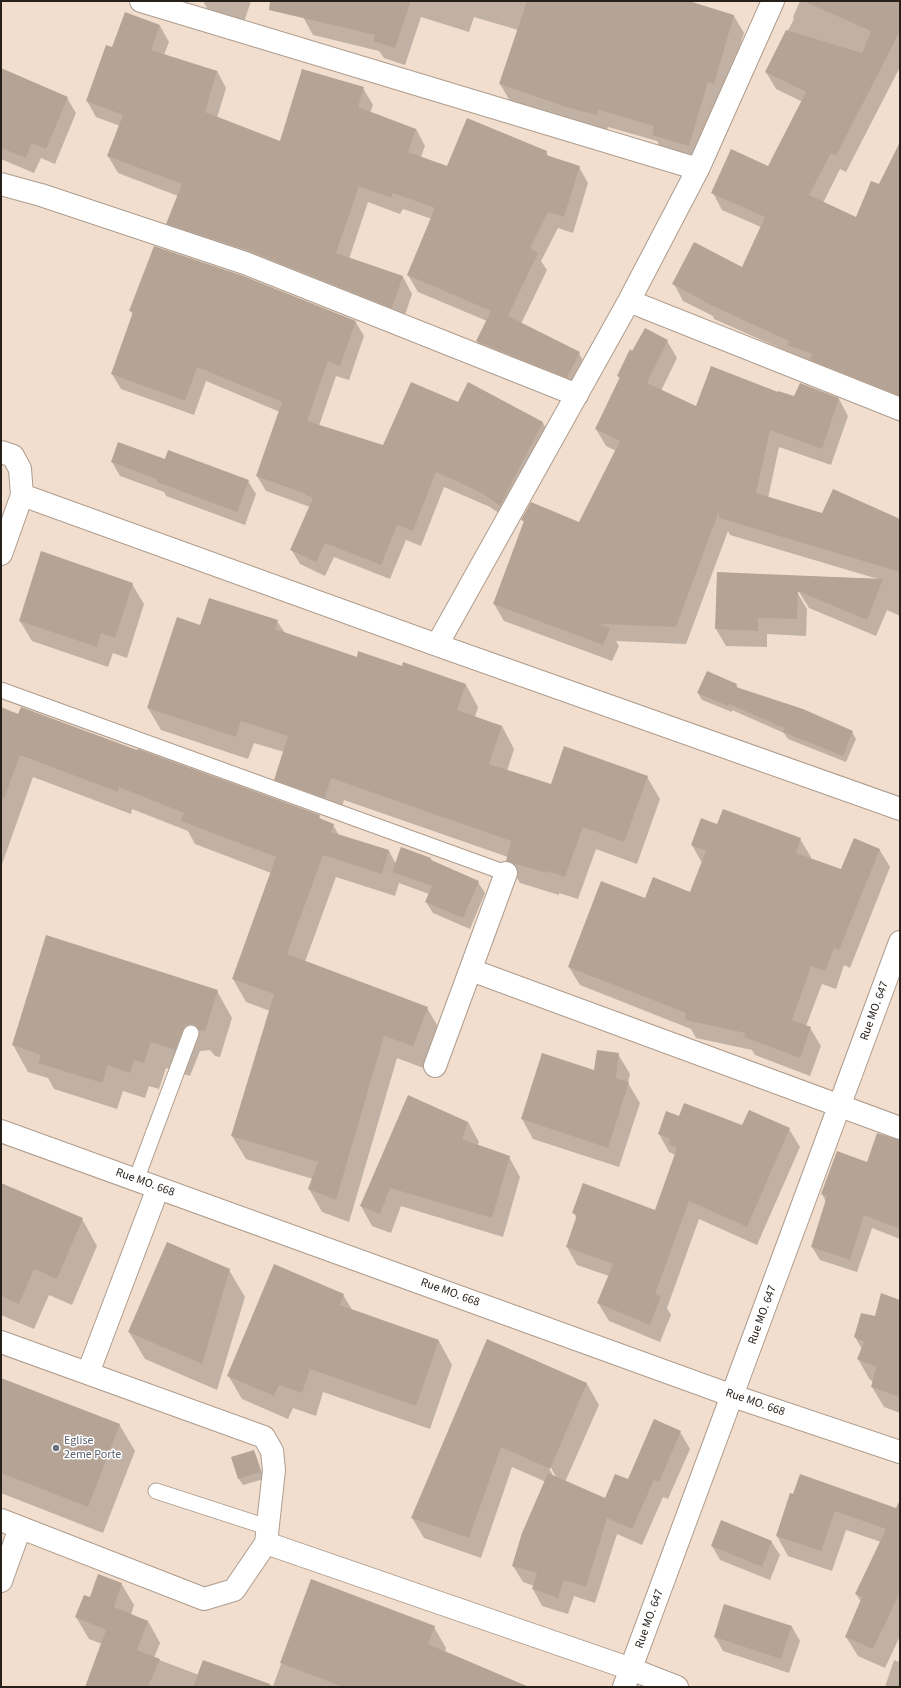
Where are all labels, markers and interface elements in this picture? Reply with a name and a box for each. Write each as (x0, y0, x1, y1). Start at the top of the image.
street label: Rue MO. 647 (858, 980, 892, 1042)
street label: Rue MO. 668 (114, 1166, 176, 1200)
street label: Rue MO. 668 (419, 1276, 481, 1310)
street label: Rue MO. 647 (746, 1284, 780, 1346)
street label: Rue MO. 668 (723, 1386, 787, 1420)
place label: Eglise 2eme Porte (64, 1434, 121, 1462)
marker: Eglise 2eme Porte (51, 1443, 61, 1453)
street label: Rue MO. 647 (633, 1588, 667, 1650)

